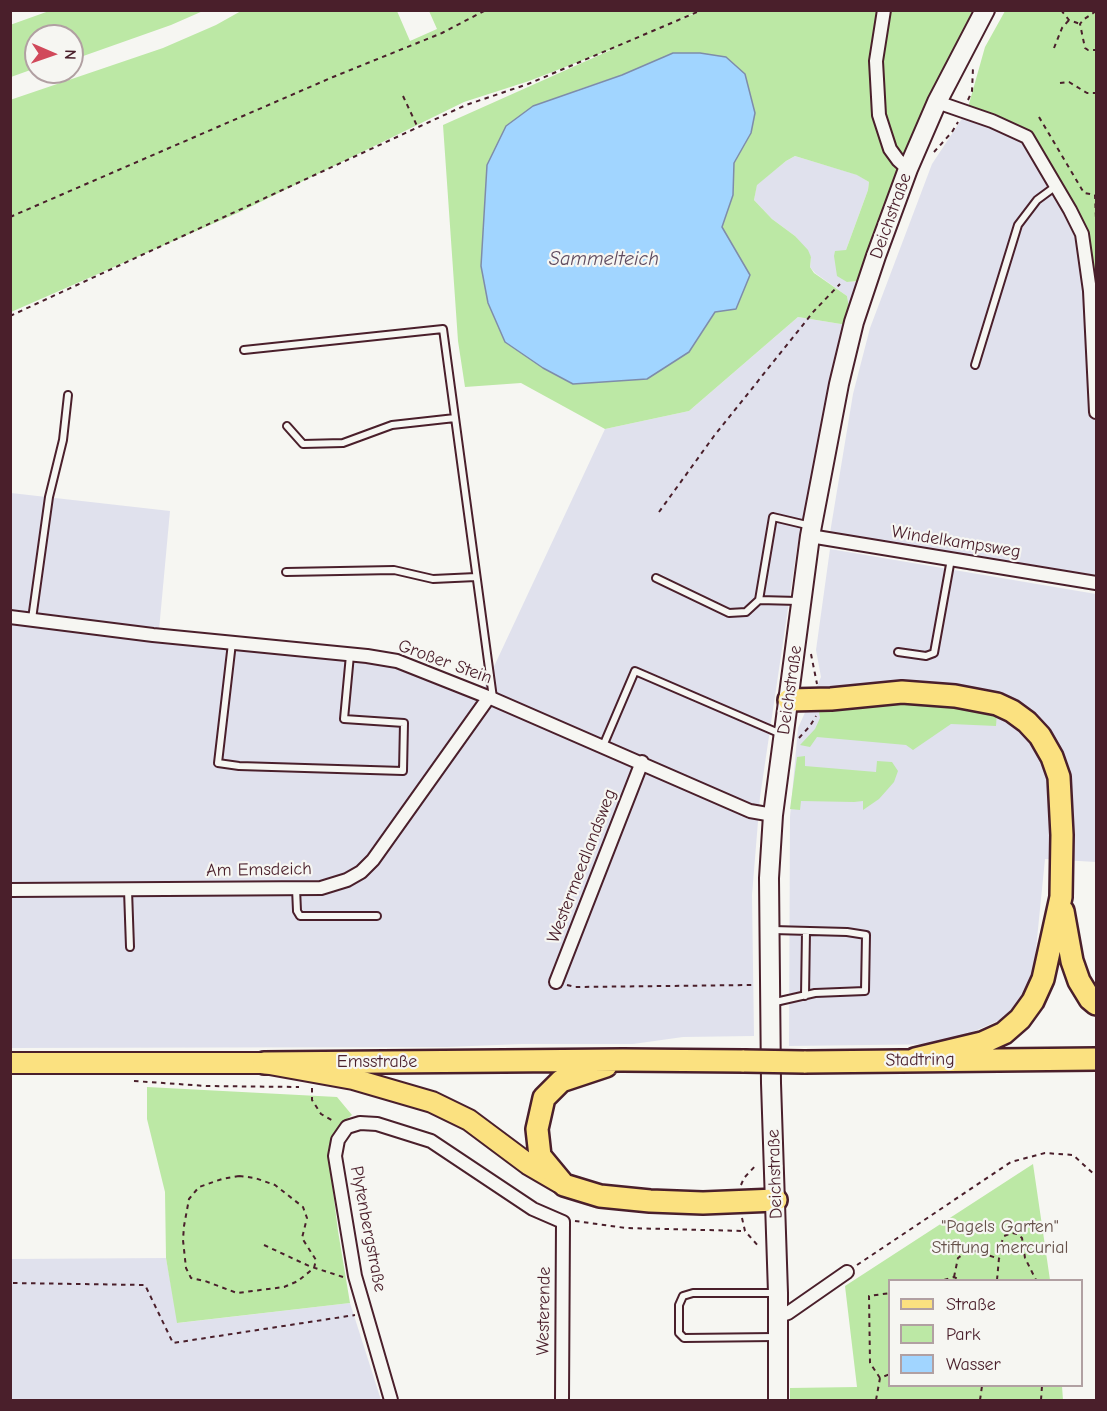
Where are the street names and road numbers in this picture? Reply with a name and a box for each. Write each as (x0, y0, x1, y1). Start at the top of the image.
street label: Deichstraße (865, 170, 917, 262)
street label: Windelkampsweg (890, 521, 1022, 563)
street label: Großer Stein (395, 635, 495, 689)
street label: Deichstraße (773, 644, 807, 736)
street label: Westermeedlandsweg (543, 786, 621, 946)
street label: Am Emsdeich (206, 858, 312, 882)
street label: Stadtring (885, 1049, 955, 1071)
street label: Emsstraße (337, 1051, 417, 1073)
street label: Deichstraße (763, 1129, 787, 1219)
street label: Plytenbergstraße (345, 1164, 391, 1294)
street label: Westerende (532, 1266, 556, 1356)

